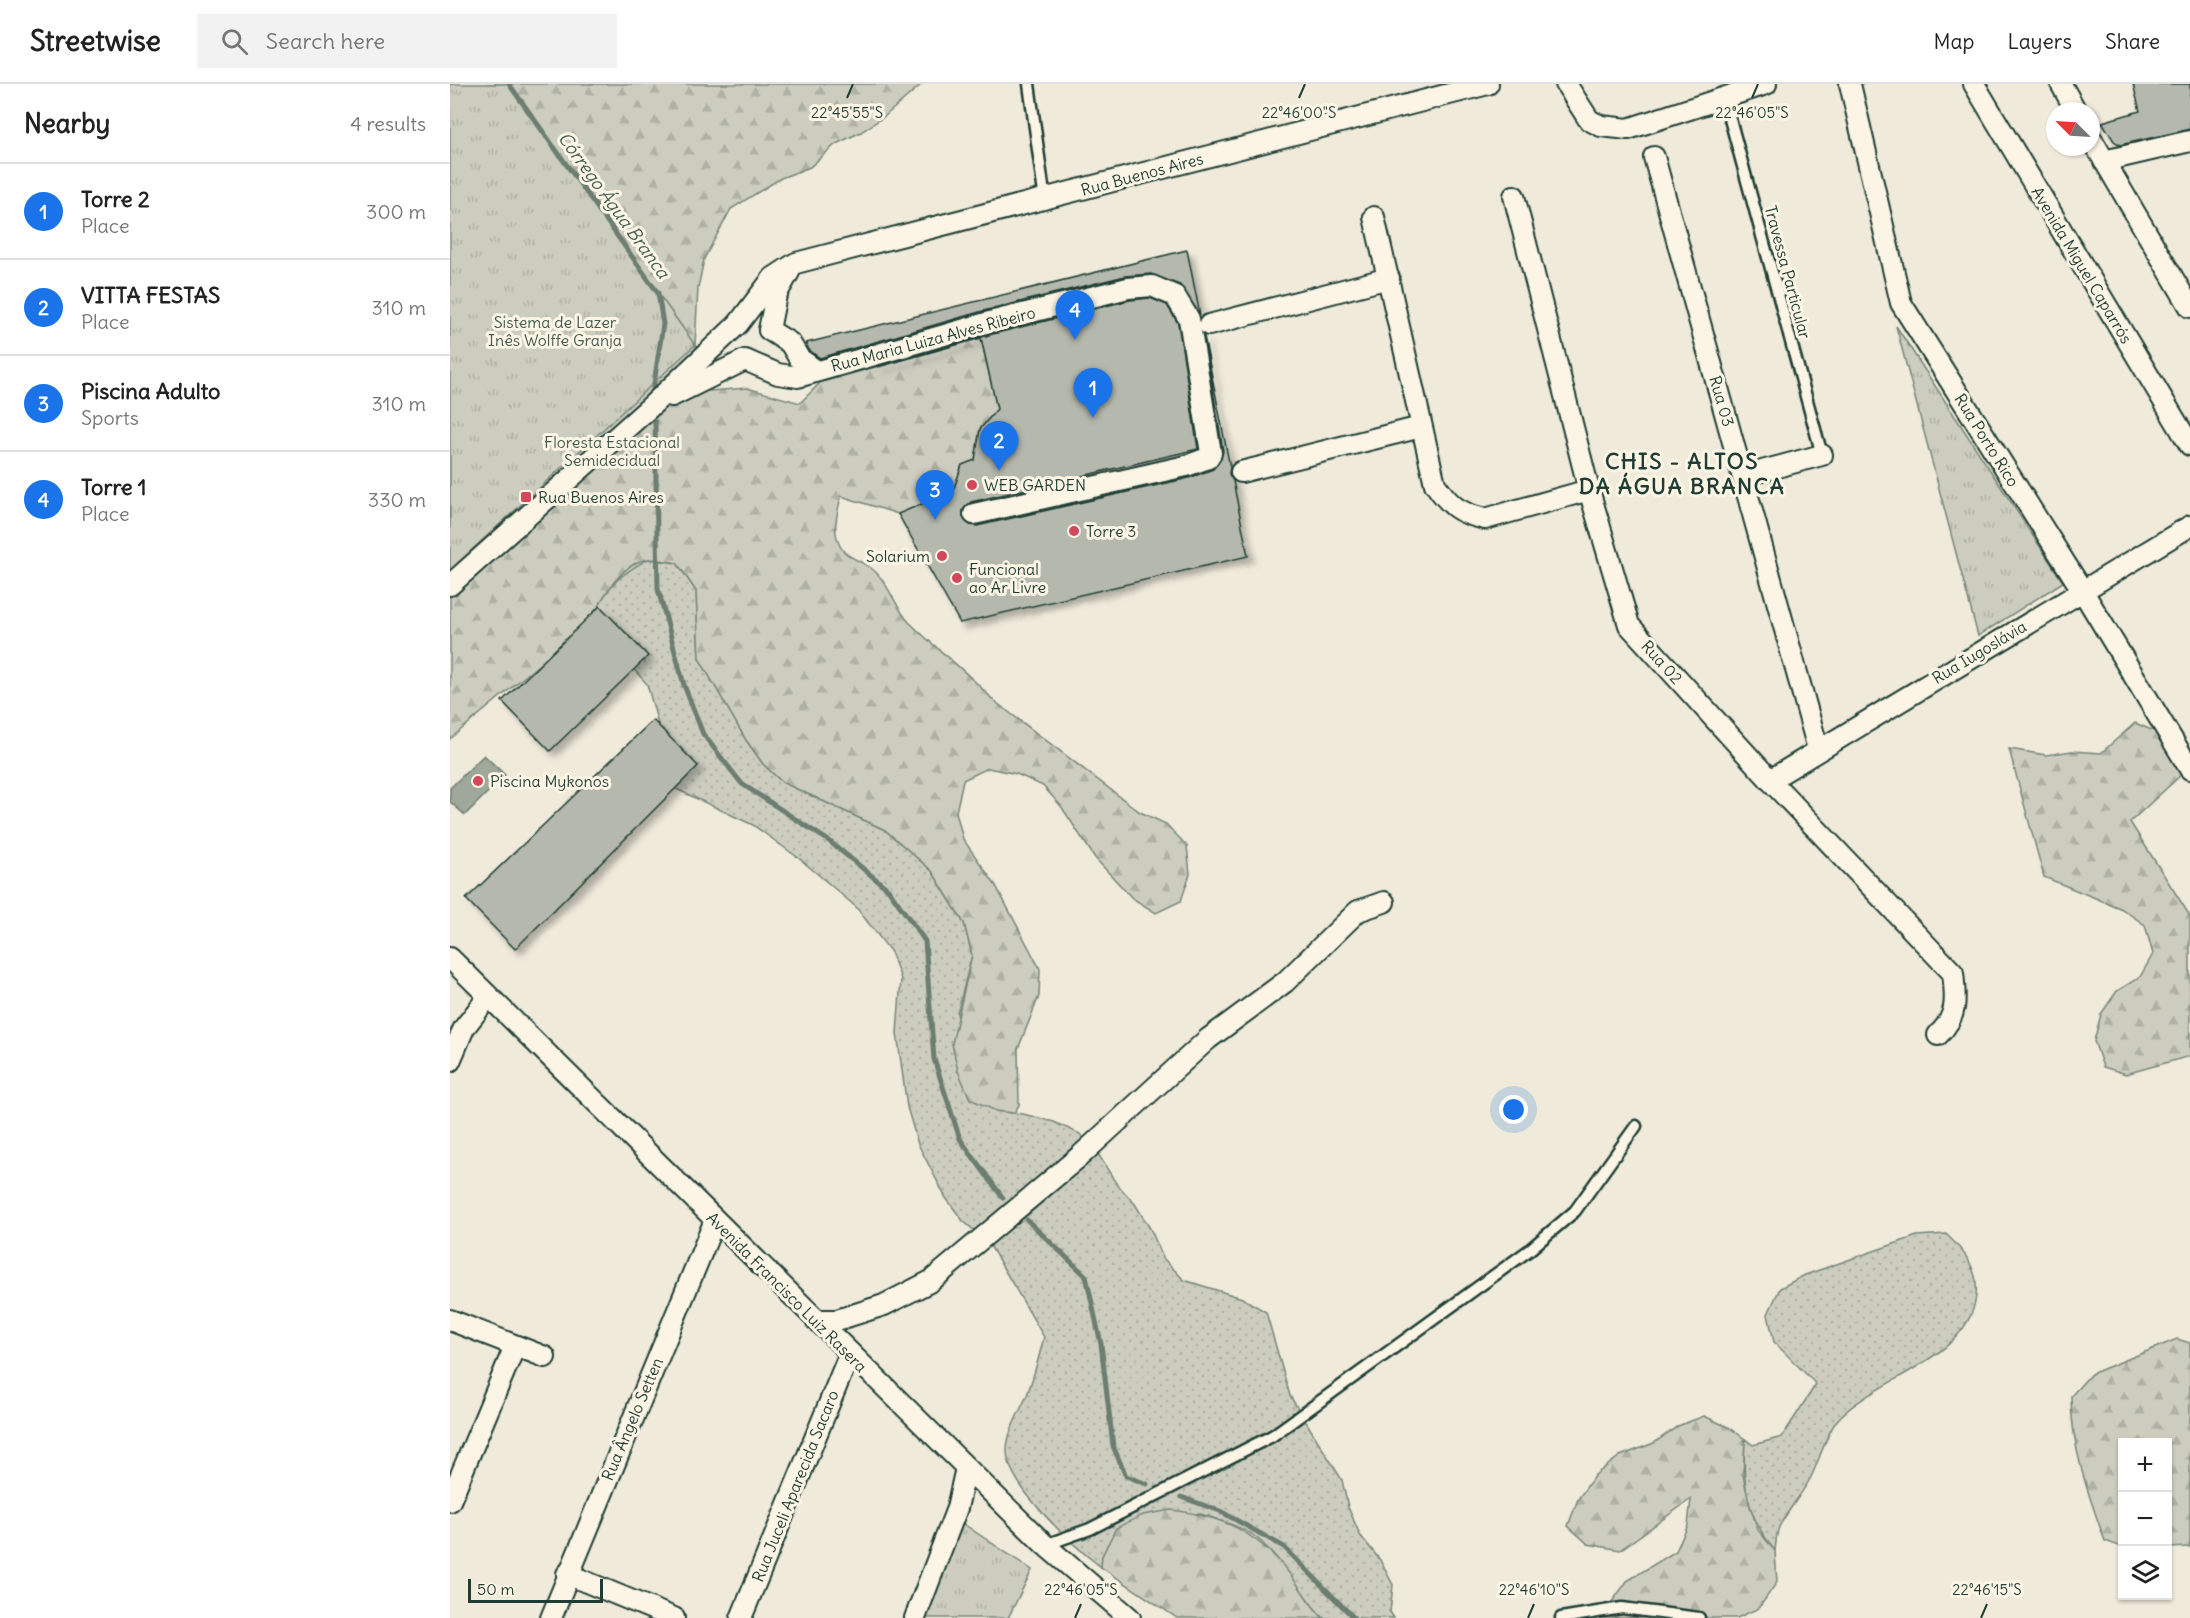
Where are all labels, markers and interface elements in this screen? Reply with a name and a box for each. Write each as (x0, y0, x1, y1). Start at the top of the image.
search box (197, 14, 617, 68)
text: Streetwise (30, 23, 161, 59)
icon: search (218, 25, 251, 58)
text: Search here (266, 27, 385, 55)
text: Map (1934, 28, 1974, 55)
text: Layers (2007, 28, 2072, 55)
text: Share (2105, 28, 2160, 55)
north arrow (2046, 102, 2100, 156)
text: 22°45'55"S (811, 103, 883, 122)
text: 22°46'00"S (1262, 103, 1336, 122)
text: 22°46'05"S (1715, 103, 1789, 122)
text: Nearby (24, 107, 110, 140)
text: 4 results (350, 111, 426, 136)
water label: Córrego Água Branca (553, 127, 676, 284)
street label: Rua Buenos Aires (1079, 148, 1205, 200)
street label: Avenida Miguel Caparrós (2027, 183, 2137, 347)
text: Torre 2 (81, 185, 150, 213)
text: 1 (40, 199, 47, 224)
text: 300 m (366, 199, 426, 224)
street label: Travessa Particular (1761, 203, 1816, 341)
text: Place (81, 213, 129, 238)
text: VITTA FESTAS (81, 281, 220, 309)
pin: 4 (1056, 290, 1094, 340)
text: 2 (38, 295, 49, 320)
text: 310 m (371, 295, 426, 320)
street label: Rua Maria Luiza Alves Ribeiro (829, 302, 1037, 376)
text: Place (81, 309, 129, 334)
park label: Sistema de Lazer Inês Wolffe Granja (488, 312, 622, 350)
pin: 1 (1074, 368, 1112, 418)
street label: Rua 03 (1705, 373, 1739, 429)
text: Piscina Adulto (81, 377, 220, 405)
street label: Rua Porto Rico (1950, 390, 2024, 490)
text: 3 (38, 391, 49, 416)
text: 310 m (371, 391, 426, 416)
text: Sports (81, 405, 139, 430)
pin: 2 (980, 422, 1018, 471)
park label: Floresta Estacional Semidecidual (544, 432, 680, 470)
district label: CHIS - ALTOS DA ÁGUA BRANCA (1579, 447, 1785, 500)
pin: 3 (916, 470, 954, 520)
text: Torre 1 (81, 473, 147, 501)
place label: WEB GARDEN (984, 475, 1086, 495)
marker: WEB GARDEN (965, 478, 979, 492)
text: 4 (38, 487, 49, 512)
text: 330 m (368, 487, 426, 512)
place label: Rua Buenos Aires (538, 487, 664, 507)
marker: Rua Buenos Aires (519, 490, 533, 504)
text: Place (81, 501, 129, 526)
place label: Torre 3 (1086, 521, 1136, 541)
marker: Torre 3 (1067, 524, 1081, 538)
place label: Solarium (866, 546, 930, 566)
marker: Solarium (935, 549, 949, 563)
place label: Funcional ao Ar Livre (969, 559, 1046, 597)
marker: Funcional ao Ar Livre (950, 571, 964, 585)
street label: Rua Iugoslávia (1928, 616, 2030, 688)
street label: Rua 02 (1637, 636, 1687, 688)
place label: Piscina Mykonos (490, 771, 609, 791)
marker: Piscina Mykonos (471, 774, 485, 788)
your location (1499, 1095, 1528, 1124)
street label: Avenida Francisco Luiz Rasera (703, 1208, 871, 1376)
street label: Rua Ângelo Setten (597, 1354, 667, 1484)
street label: Rua Juceli Aparecida Sacaro (747, 1387, 843, 1585)
map controls (2118, 1438, 2172, 1600)
button: + (2118, 1438, 2172, 1492)
button: − (2118, 1492, 2172, 1546)
button: layers (2118, 1546, 2172, 1600)
scale bar (468, 1576, 603, 1604)
text: 50 m (477, 1579, 515, 1599)
text: 22°46'05"S (1044, 1580, 1118, 1599)
text: 22°46'10"S (1499, 1580, 1569, 1599)
text: 22°46'15"S (1952, 1580, 2022, 1599)

